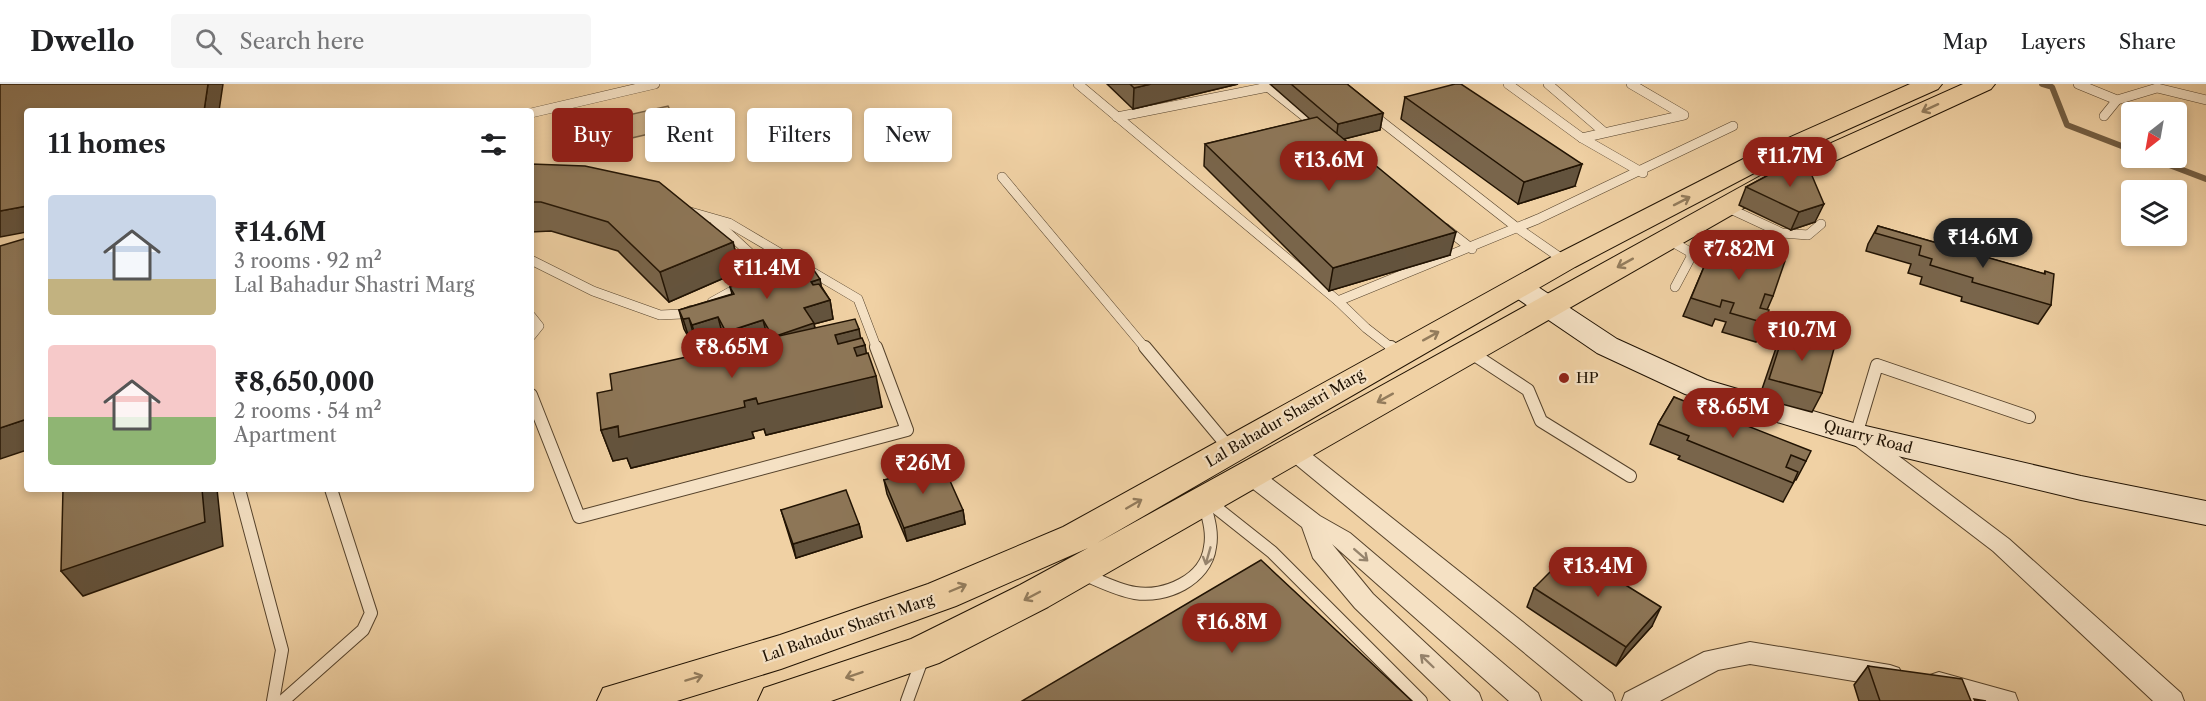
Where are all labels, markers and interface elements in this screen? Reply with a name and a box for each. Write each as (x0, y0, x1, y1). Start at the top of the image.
search box (171, 14, 591, 68)
text: Dwello (30, 24, 135, 58)
icon: search (192, 25, 225, 58)
text: Search here (240, 28, 364, 55)
text: Map (1943, 29, 1988, 54)
text: Layers (2021, 29, 2086, 54)
text: Share (2119, 29, 2176, 54)
north arrow (2121, 102, 2187, 168)
map controls (2121, 102, 2187, 246)
one-way arrow (1921, 103, 1939, 115)
chip: Buy (552, 108, 633, 162)
chip: Rent (645, 108, 735, 162)
chip: Filters (747, 108, 852, 162)
chip: New (864, 108, 952, 162)
text: 11 homes (48, 128, 166, 160)
icon: filters (477, 128, 510, 161)
pin: ₹11.7M (1741, 137, 1839, 188)
pin: ₹13.6M (1280, 141, 1378, 192)
text: ₹11.7M (1757, 144, 1823, 168)
text: ₹13.6M (1294, 148, 1364, 172)
button: layers (2121, 180, 2187, 246)
one-way arrow (1673, 195, 1690, 207)
text: ₹14.6M (234, 216, 326, 248)
pin: ₹14.6M (1934, 218, 2032, 269)
icon: home (96, 219, 168, 291)
text: ₹14.6M (1947, 225, 2019, 249)
pin: ₹7.82M (1690, 230, 1788, 281)
text: ₹7.82M (1703, 237, 1775, 261)
text: 3 rooms · 92 m² (234, 249, 382, 273)
pin: ₹11.4M (718, 249, 816, 300)
text: ₹11.4M (733, 256, 801, 280)
one-way arrow (1617, 257, 1634, 269)
text: Lal Bahadur Shastri Marg (234, 273, 474, 297)
pin: ₹10.7M (1753, 311, 1851, 362)
text: ₹10.7M (1767, 318, 1837, 342)
pin: ₹8.65M (683, 328, 781, 379)
one-way arrow (1422, 330, 1440, 341)
text: ₹8.65M (695, 335, 769, 359)
street label: Lal Bahadur Shastri Marg (1202, 364, 1368, 471)
text: ₹8,650,000 (234, 366, 375, 398)
place label: HP (1576, 368, 1599, 387)
icon: home (96, 369, 168, 441)
marker: HP (1557, 371, 1571, 385)
pin: ₹8.65M (1684, 388, 1782, 439)
one-way arrow (1377, 392, 1394, 404)
text: ₹8.65M (1696, 395, 1770, 419)
text: 2 rooms · 54 m² (234, 399, 382, 423)
street label: Quarry Road (1822, 416, 1915, 457)
text: Apartment (234, 423, 337, 447)
pin: ₹26M (887, 444, 959, 495)
text: ₹26M (895, 451, 951, 475)
one-way arrow (1125, 498, 1142, 510)
one-way arrow (1202, 546, 1213, 565)
pin: ₹13.4M (1549, 547, 1647, 598)
one-way arrow (1353, 548, 1368, 562)
text: ₹13.4M (1563, 554, 1633, 578)
one-way arrow (948, 582, 967, 593)
street label: Lal Bahadur Shastri Marg (760, 589, 936, 666)
one-way arrow (1024, 590, 1041, 602)
pin: ₹16.8M (1183, 603, 1281, 654)
text: ₹16.8M (1196, 610, 1268, 634)
one-way arrow (1419, 653, 1434, 668)
one-way arrow (845, 671, 864, 682)
one-way arrow (684, 672, 703, 683)

